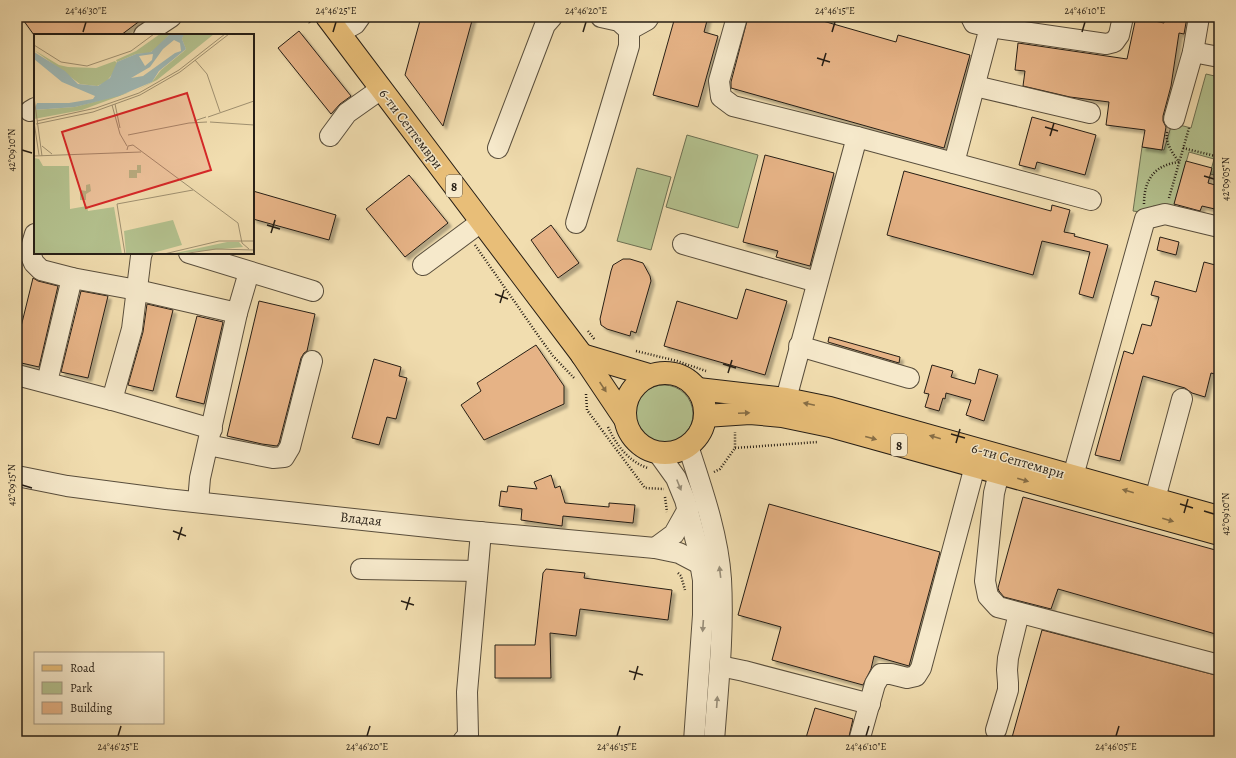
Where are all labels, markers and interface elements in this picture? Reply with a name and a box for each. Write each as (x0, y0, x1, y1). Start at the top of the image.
text: 24°46'30"E (65, 4, 107, 17)
text: 24°46'25"E (315, 4, 357, 17)
text: 24°46'20"E (565, 4, 607, 17)
text: 24°46'15"E (815, 4, 855, 17)
text: 24°46'10"E (1065, 4, 1106, 17)
inset map (34, 34, 254, 254)
street label: 6-ти Септември (375, 85, 447, 173)
text: 42°09'10"N (5, 129, 18, 171)
text: 42°09'05"N (1219, 157, 1232, 201)
road number: 8 (446, 175, 462, 197)
one-way arrow (599, 382, 607, 393)
one-way arrow (803, 400, 816, 406)
one-way arrow (738, 410, 751, 416)
road number: 8 (891, 434, 907, 456)
one-way arrow (929, 434, 941, 440)
one-way arrow (865, 435, 877, 441)
street label: 6-ти Септември (969, 439, 1067, 483)
text: 42°09'15"N (5, 464, 18, 506)
one-way arrow (1018, 477, 1030, 483)
one-way arrow (676, 480, 682, 491)
one-way arrow (1121, 488, 1133, 494)
text: 42°09'10"N (1219, 493, 1232, 535)
street label: Владая (339, 507, 383, 531)
one-way arrow (1163, 517, 1175, 523)
one-way arrow (717, 566, 723, 578)
one-way arrow (699, 620, 706, 632)
legend (34, 652, 164, 724)
text: Road (70, 660, 96, 676)
text: Park (70, 680, 93, 696)
one-way arrow (714, 696, 721, 708)
text: Building (70, 700, 112, 716)
text: 24°46'25"E (97, 740, 139, 753)
text: 24°46'20"E (346, 740, 388, 753)
text: 24°46'15"E (597, 740, 637, 753)
text: 24°46'10"E (846, 740, 887, 753)
text: 24°46'05"E (1095, 740, 1137, 753)

